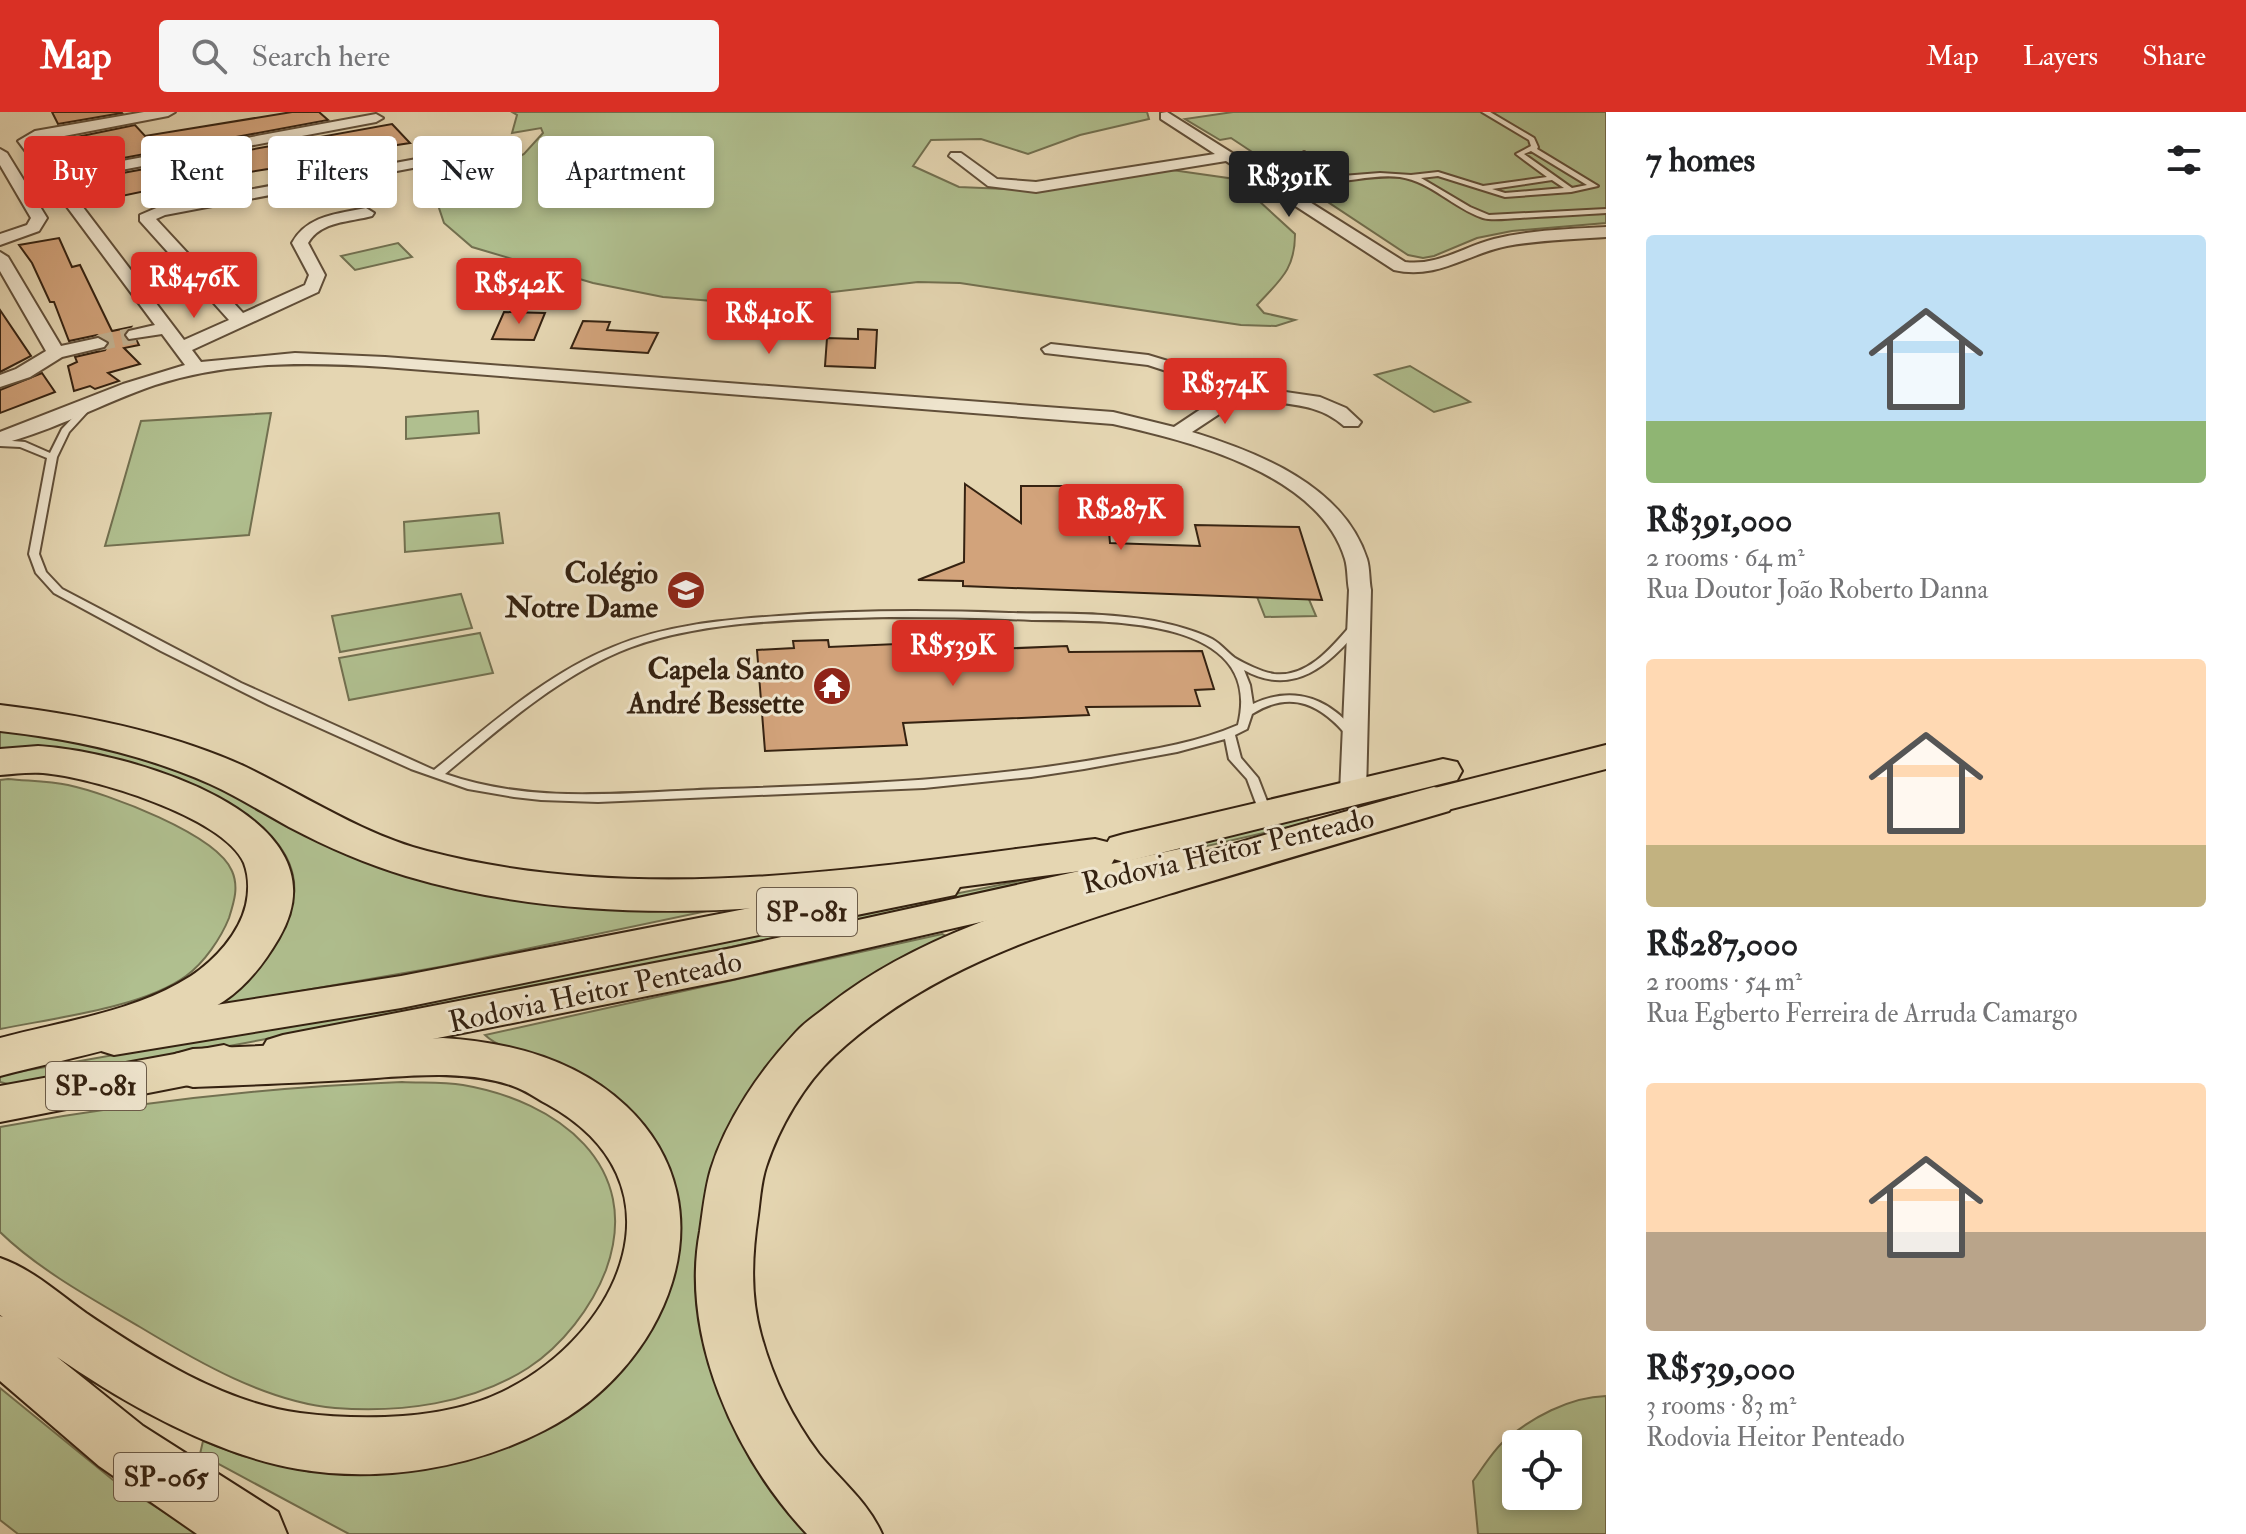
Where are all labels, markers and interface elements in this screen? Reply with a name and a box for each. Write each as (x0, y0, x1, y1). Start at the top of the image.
search box (159, 20, 719, 92)
text: Map (40, 32, 111, 80)
icon: search (187, 34, 231, 78)
text: Search here (251, 38, 390, 75)
text: Map (1926, 39, 1979, 74)
text: Layers (2023, 39, 2098, 74)
text: Share (2142, 39, 2206, 74)
chip: Buy (24, 136, 125, 208)
chip: Rent (141, 136, 252, 208)
chip: Filters (268, 136, 397, 208)
chip: New (413, 136, 522, 208)
chip: Apartment (538, 136, 714, 208)
icon: filters (2162, 138, 2206, 182)
text: 7 homes (1646, 139, 1755, 182)
pin: R$391K (1224, 151, 1354, 219)
text: R$391K (1247, 161, 1331, 193)
pin: R$476K (129, 252, 259, 320)
pin: R$542K (454, 258, 584, 326)
text: R$476K (149, 262, 239, 294)
text: R$542K (474, 268, 564, 300)
icon: home (1854, 287, 1998, 431)
pin: R$410K (704, 288, 834, 356)
text: R$410K (725, 298, 813, 330)
pin: R$374K (1160, 358, 1290, 426)
text: R$374K (1182, 368, 1268, 400)
pin: R$287K (1056, 484, 1186, 552)
text: R$287K (1077, 494, 1165, 526)
text: R$391,000 (1646, 499, 1792, 542)
text: 2 rooms · 64 m² (1646, 542, 1805, 574)
place label: Colégio Notre Dame (504, 555, 658, 626)
school or university icon: Colégio Notre Dame (665, 569, 707, 611)
text: Rua Doutor João Roberto Danna (1646, 574, 1988, 606)
pin: R$539K (888, 620, 1018, 688)
text: R$539K (910, 630, 996, 662)
place label: Capela Santo André Bessette (626, 651, 804, 722)
temple icon: Capela Santo André Bessette (811, 665, 853, 707)
icon: home (1854, 711, 1998, 855)
street label: Rodovia Heitor Penteado (1078, 799, 1378, 903)
road number: SP-081 (757, 888, 857, 936)
text: R$287,000 (1646, 923, 1798, 966)
street label: Rodovia Heitor Penteado (445, 943, 745, 1041)
text: 2 rooms · 54 m² (1646, 966, 1802, 998)
text: Rua Egberto Ferreira de Arruda Camargo (1646, 998, 2077, 1030)
road number: SP-081 (46, 1062, 146, 1110)
icon: home (1854, 1135, 1998, 1279)
text: R$539,000 (1646, 1347, 1795, 1390)
text: 3 rooms · 83 m² (1646, 1390, 1796, 1422)
text: Rodovia Heitor Penteado (1646, 1422, 1905, 1454)
map controls (1502, 1430, 1582, 1510)
button: locate (1502, 1430, 1582, 1510)
road number: SP-065 (114, 1453, 218, 1501)

